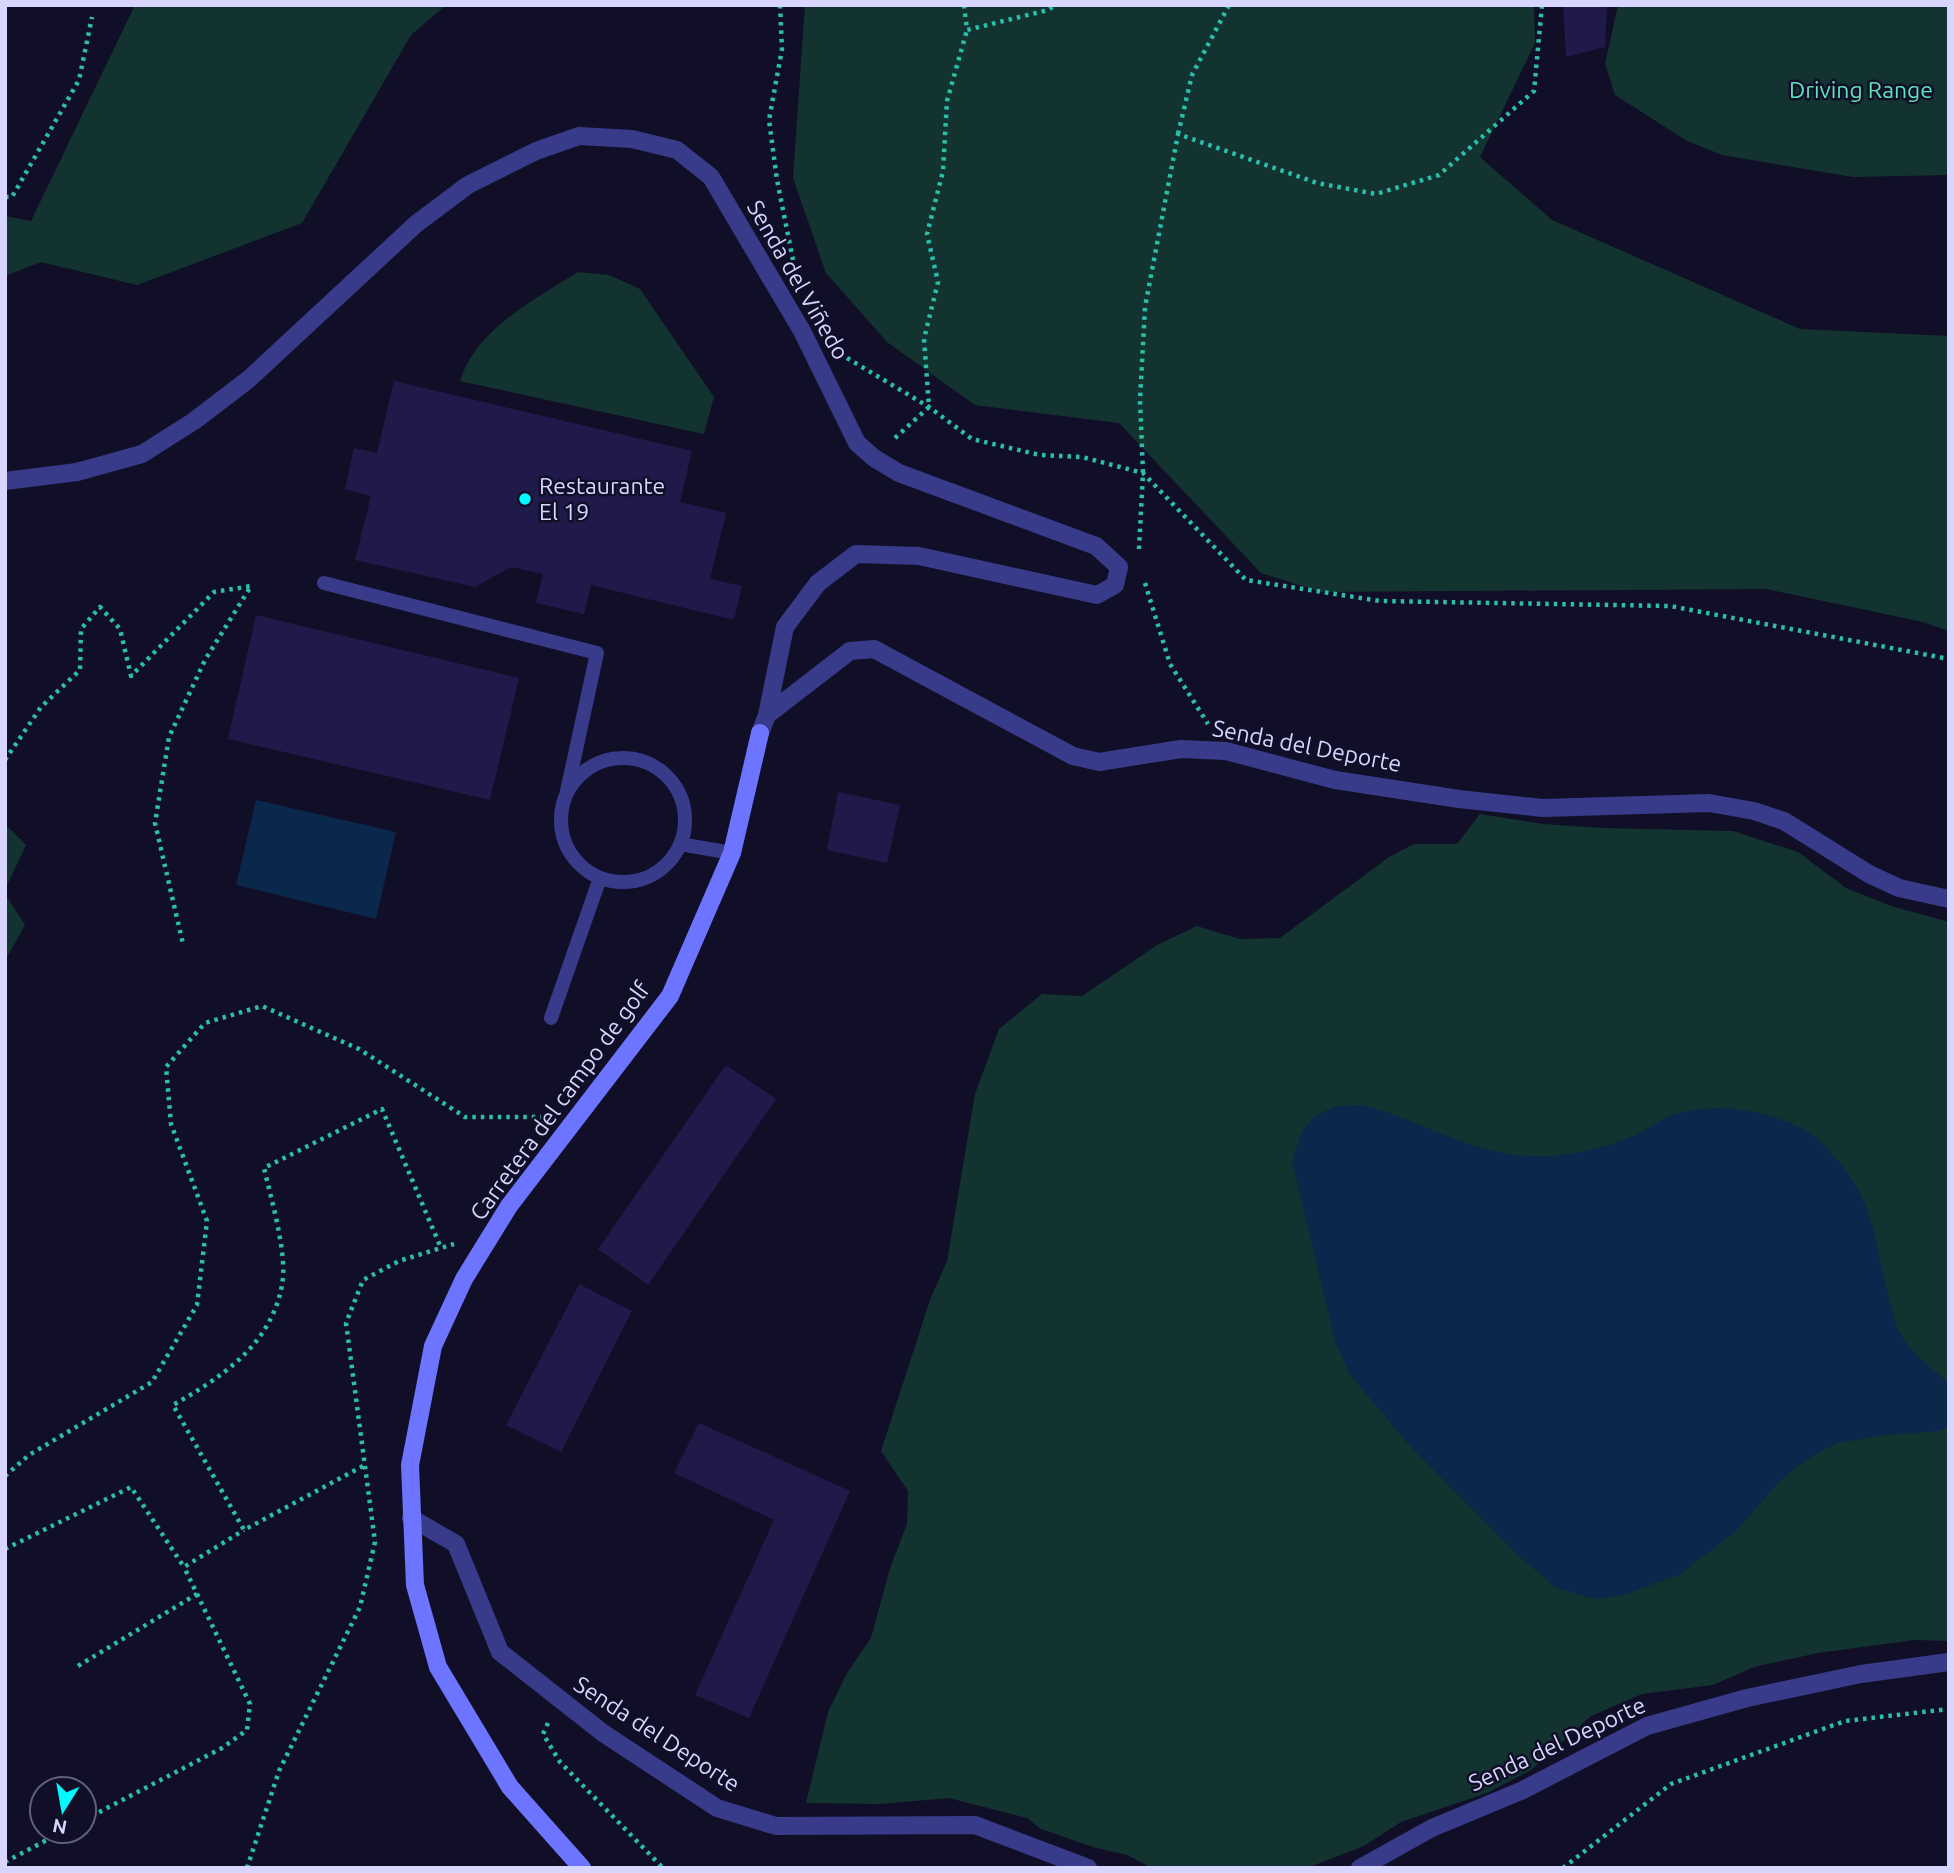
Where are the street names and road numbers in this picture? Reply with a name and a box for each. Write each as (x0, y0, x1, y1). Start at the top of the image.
street label: Senda del Viñedo (743, 196, 854, 364)
street label: Senda del Deporte (1210, 715, 1404, 776)
street label: Carretera del campo de golf (465, 977, 655, 1225)
street label: Senda del Deporte (570, 1671, 745, 1796)
street label: Senda del Deporte (1464, 1692, 1649, 1795)

